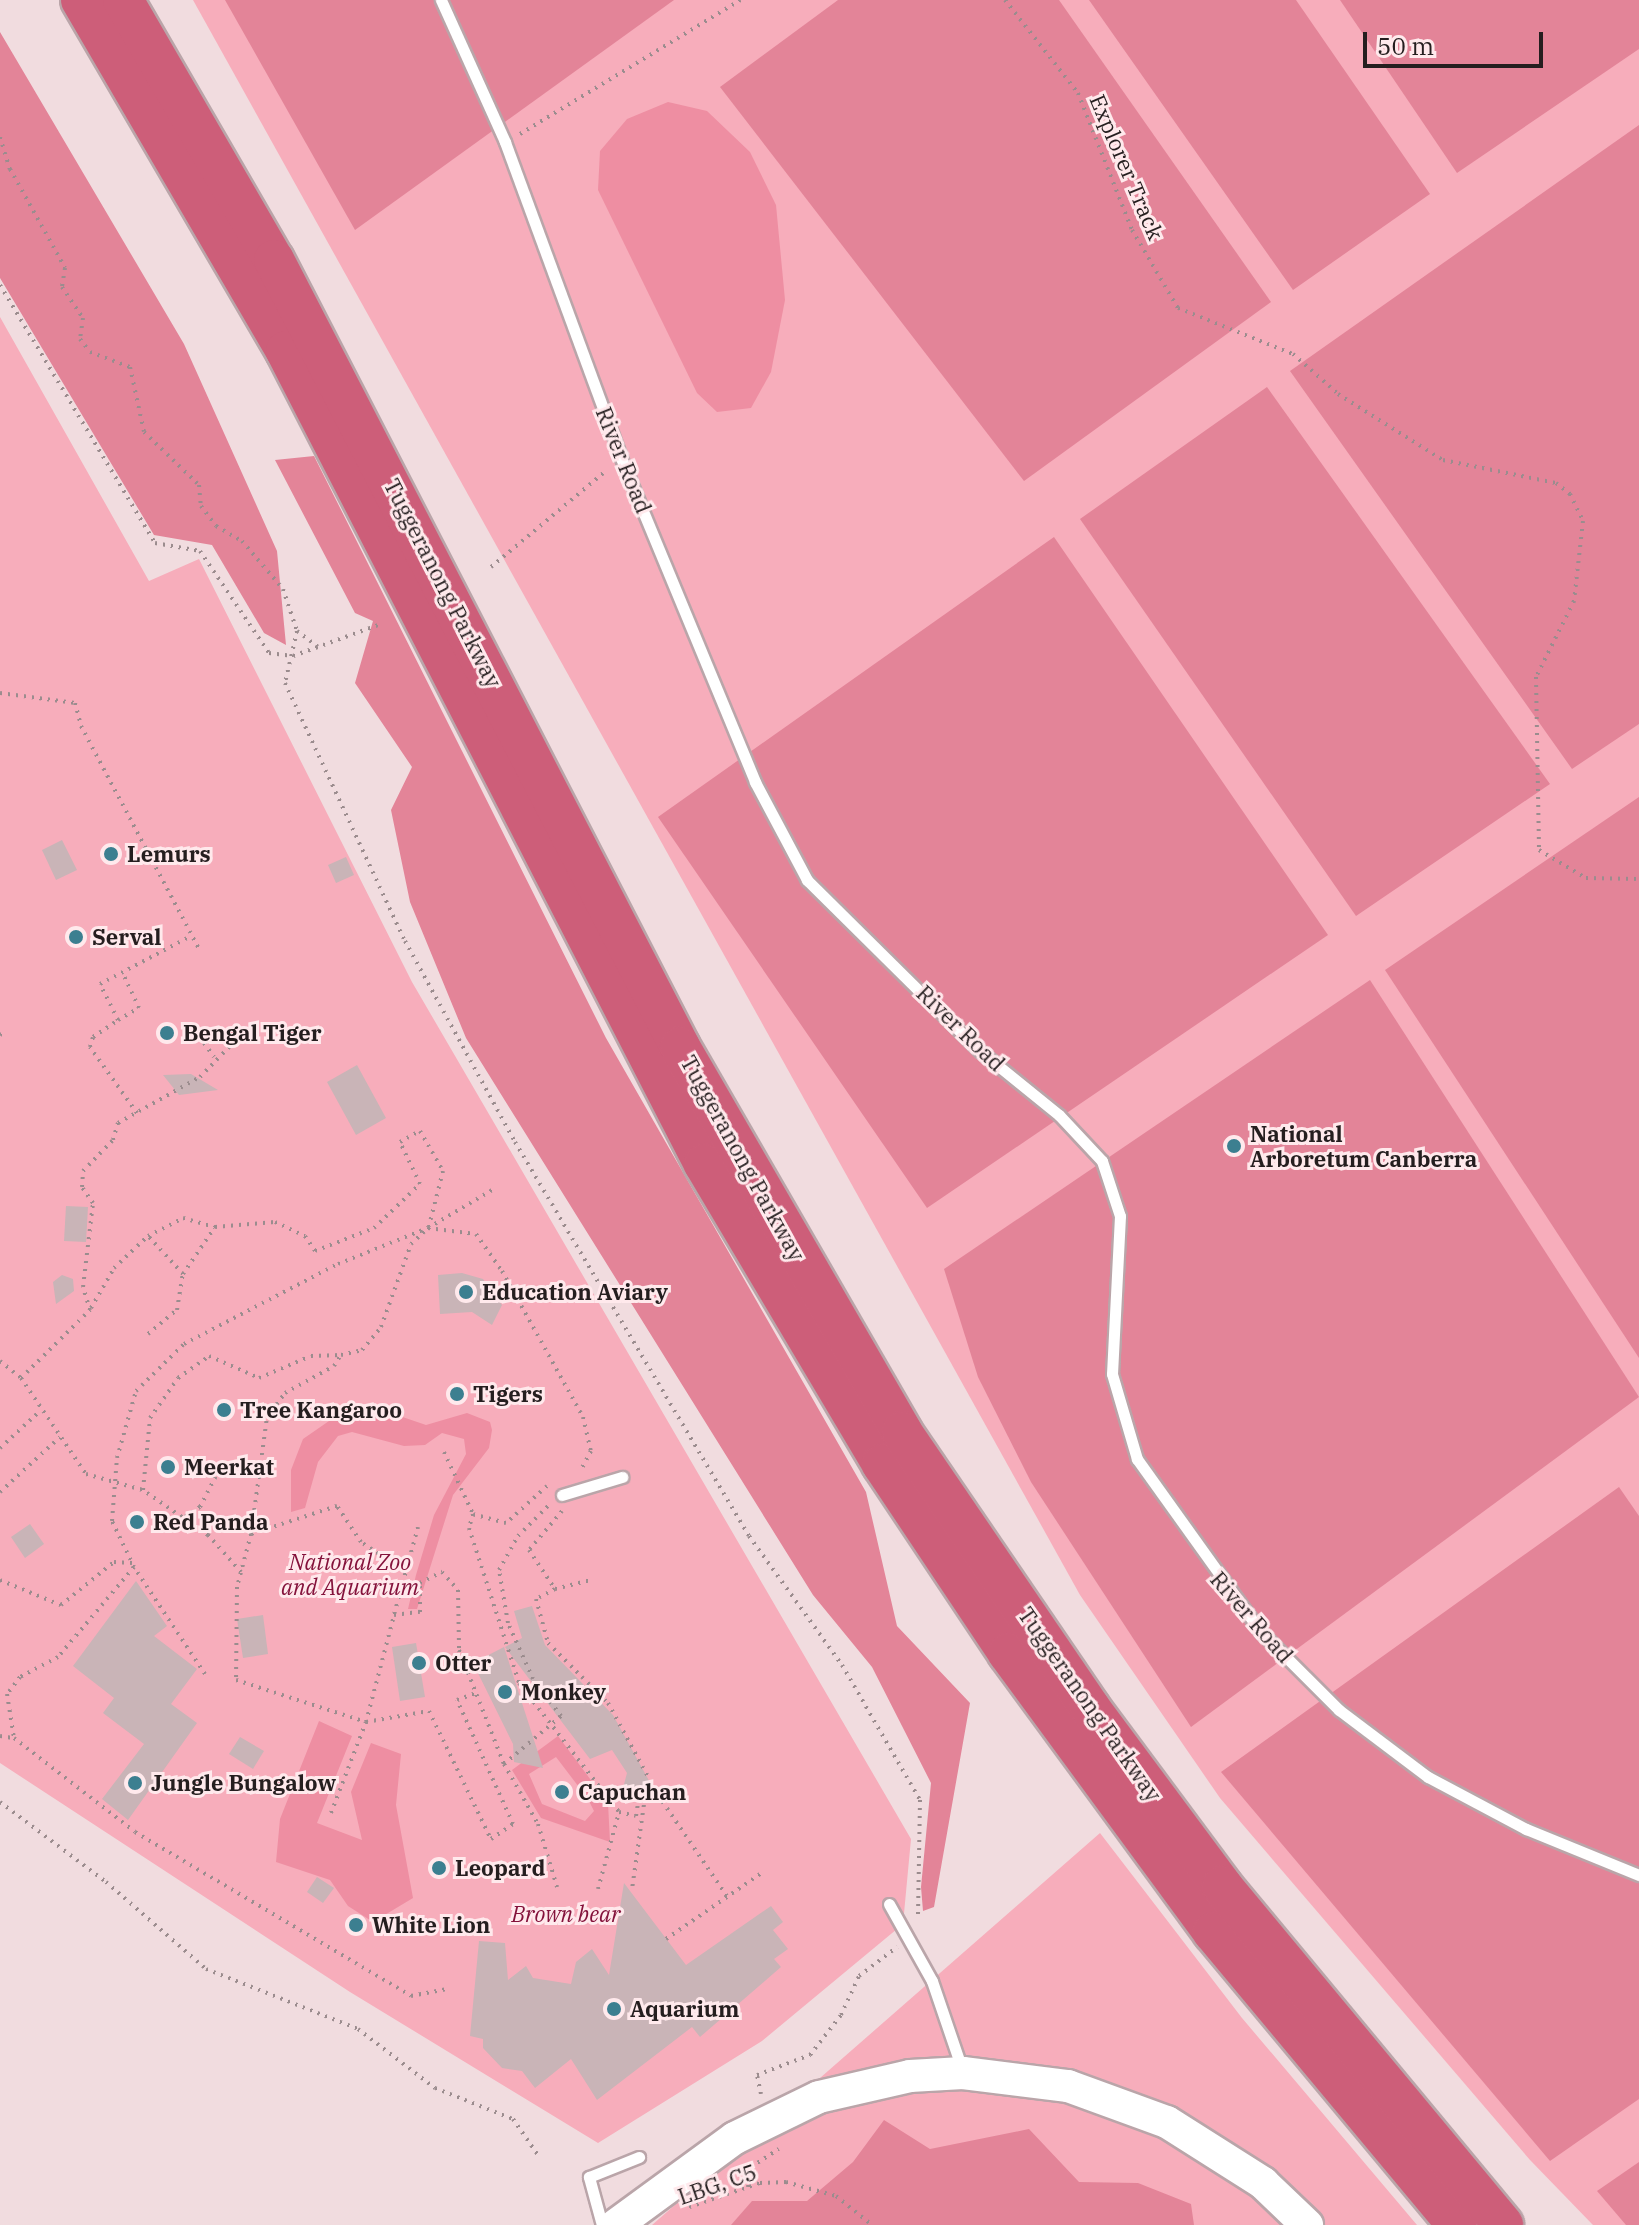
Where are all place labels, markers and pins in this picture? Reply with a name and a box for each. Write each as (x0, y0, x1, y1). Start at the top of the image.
place label: Lemurs (127, 841, 211, 867)
marker: Lemurs (102, 845, 120, 863)
place label: Serval (92, 924, 162, 950)
marker: Serval (67, 928, 85, 946)
place label: Bengal Tiger (183, 1020, 322, 1046)
marker: Bengal Tiger (158, 1024, 176, 1042)
place label: National Arboretum Canberra (1250, 1120, 1477, 1172)
marker: National Arboretum Canberra (1225, 1137, 1243, 1155)
place label: Education Aviary (482, 1279, 668, 1305)
marker: Education Aviary (457, 1283, 475, 1301)
place label: Tigers (473, 1381, 543, 1407)
marker: Tigers (448, 1385, 466, 1403)
place label: Tree Kangaroo (240, 1397, 402, 1423)
marker: Tree Kangaroo (215, 1401, 233, 1419)
place label: Meerkat (184, 1454, 274, 1480)
marker: Meerkat (159, 1458, 177, 1476)
place label: Red Panda (153, 1509, 268, 1535)
marker: Red Panda (128, 1513, 146, 1531)
place label: Otter (435, 1650, 491, 1676)
marker: Otter (410, 1654, 428, 1672)
place label: Monkey (521, 1679, 606, 1705)
marker: Monkey (496, 1683, 514, 1701)
place label: Jungle Bungalow (151, 1770, 336, 1796)
marker: Jungle Bungalow (126, 1774, 144, 1792)
place label: Capuchan (578, 1779, 686, 1805)
marker: Capuchan (553, 1783, 571, 1801)
place label: Leopard (455, 1855, 545, 1881)
marker: Leopard (430, 1859, 448, 1877)
place label: White Lion (372, 1912, 490, 1938)
marker: White Lion (347, 1916, 365, 1934)
place label: Aquarium (630, 1996, 739, 2022)
marker: Aquarium (605, 2000, 623, 2018)

